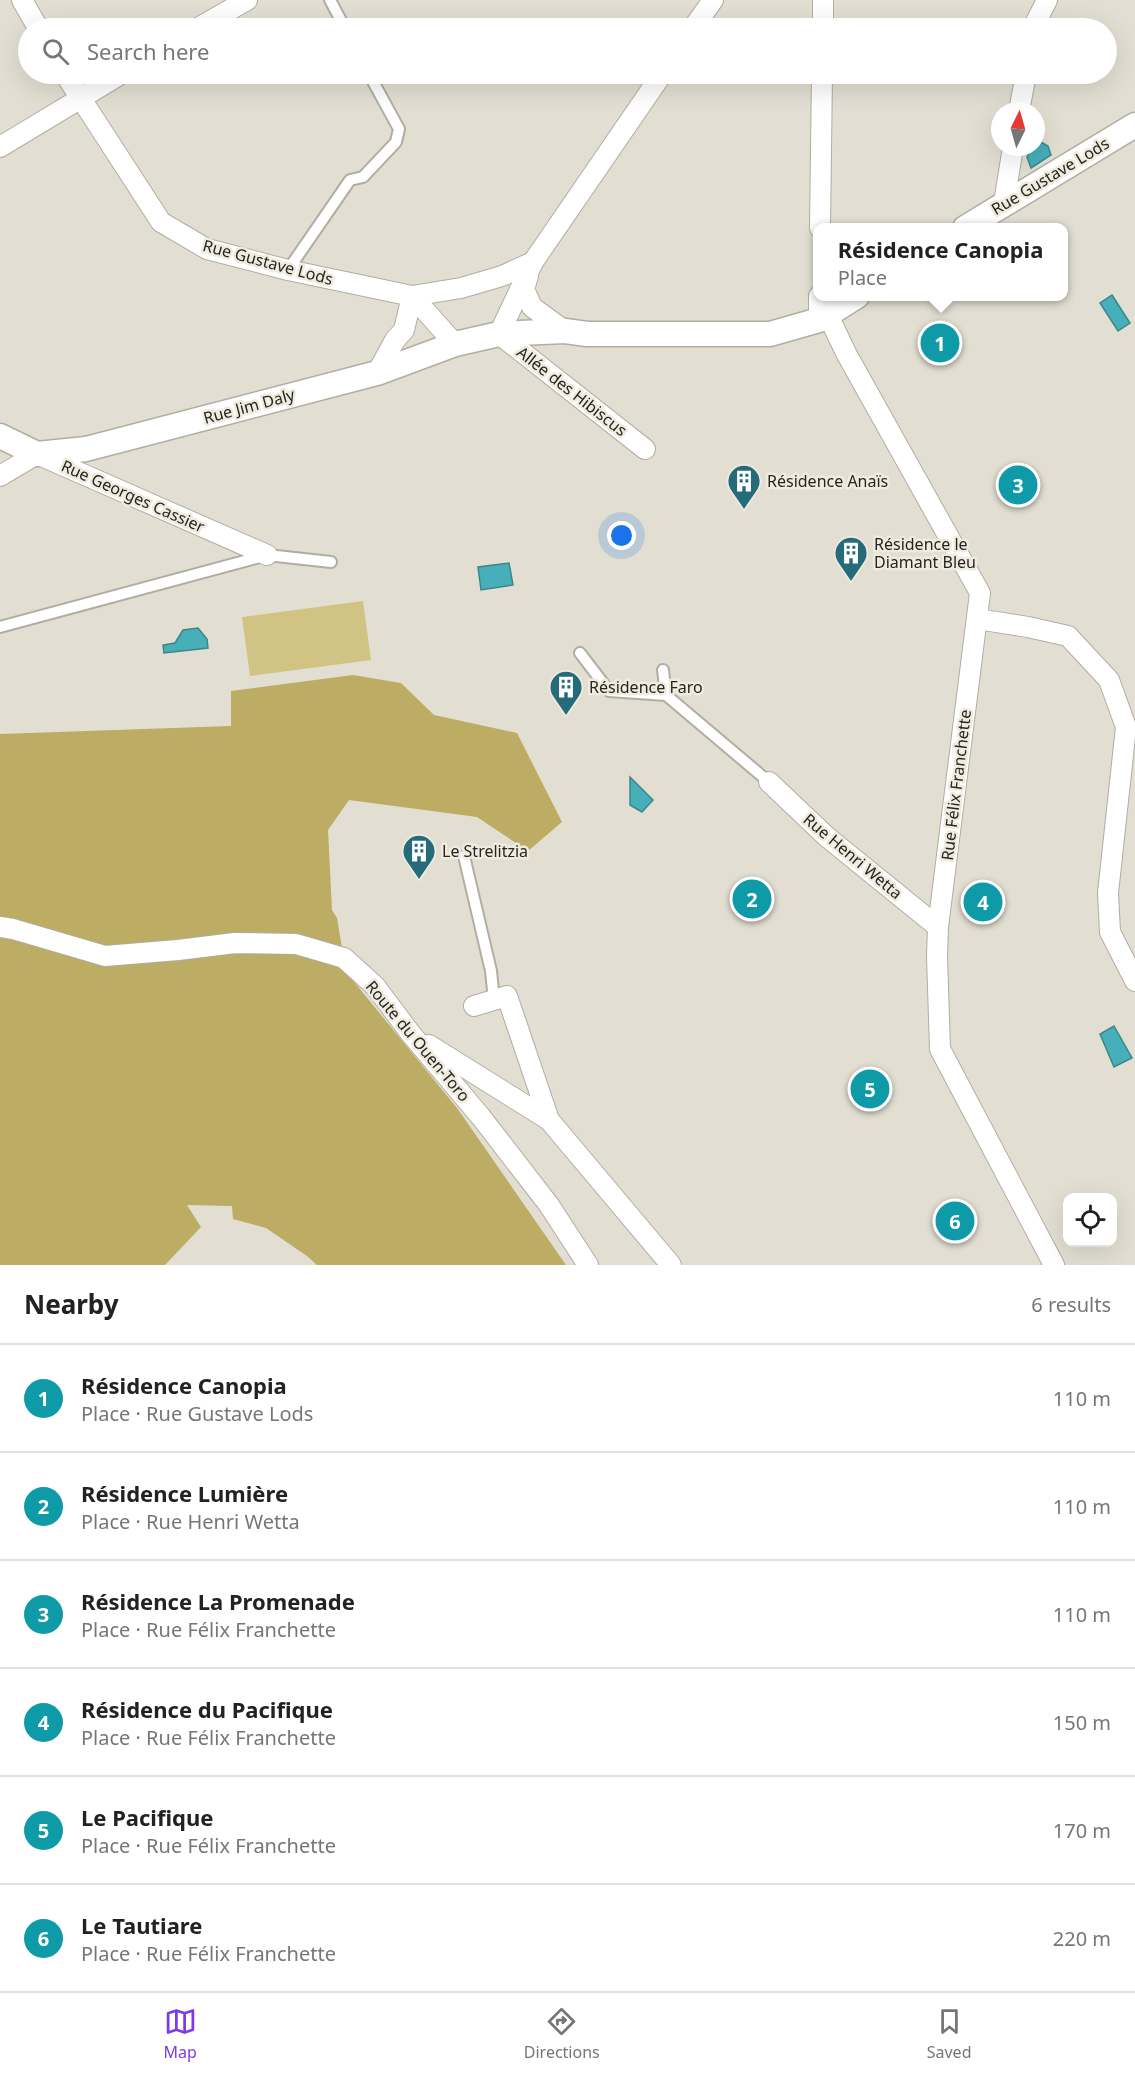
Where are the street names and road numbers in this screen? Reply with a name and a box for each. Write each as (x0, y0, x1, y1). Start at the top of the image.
street label: Rue Gustave Lods (987, 132, 1113, 220)
street label: Rue Gustave Lods (201, 234, 335, 290)
street label: Allée des Hibiscus (512, 341, 632, 441)
street label: Rue Jim Daly (201, 383, 298, 429)
street label: Rue Georges Cassier (58, 454, 208, 538)
street label: Rue Félix Franchette (936, 708, 976, 862)
street label: Rue Henri Wetta (799, 808, 907, 904)
street label: Route du Ouen-Toro (361, 976, 475, 1106)

